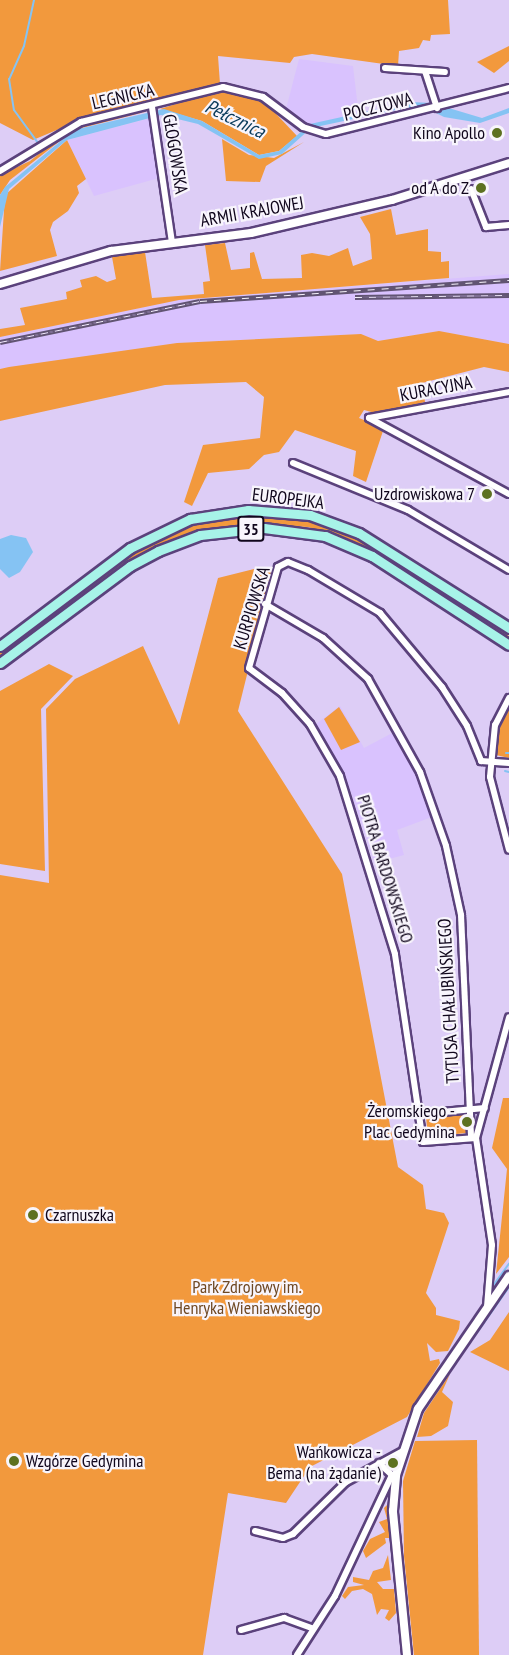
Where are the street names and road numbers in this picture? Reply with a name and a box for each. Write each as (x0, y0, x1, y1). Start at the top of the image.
street label: LEGNICKA (90, 79, 156, 115)
street label: POCZTOWA (341, 88, 415, 126)
street label: GŁOGOWSKA (158, 113, 192, 195)
street label: ARMII KRAJOWEJ (199, 192, 305, 232)
street label: KURACYJNA (398, 371, 474, 407)
street label: EUROPEJKA (251, 484, 325, 514)
road number: 35 (236, 516, 266, 542)
street label: KURPIOWSKA (229, 564, 275, 652)
street label: PIOTRA BARDOWSKIEGO (352, 792, 418, 946)
street label: TYTUSA CHAŁUBIŃSKIEGO (434, 918, 464, 1084)

